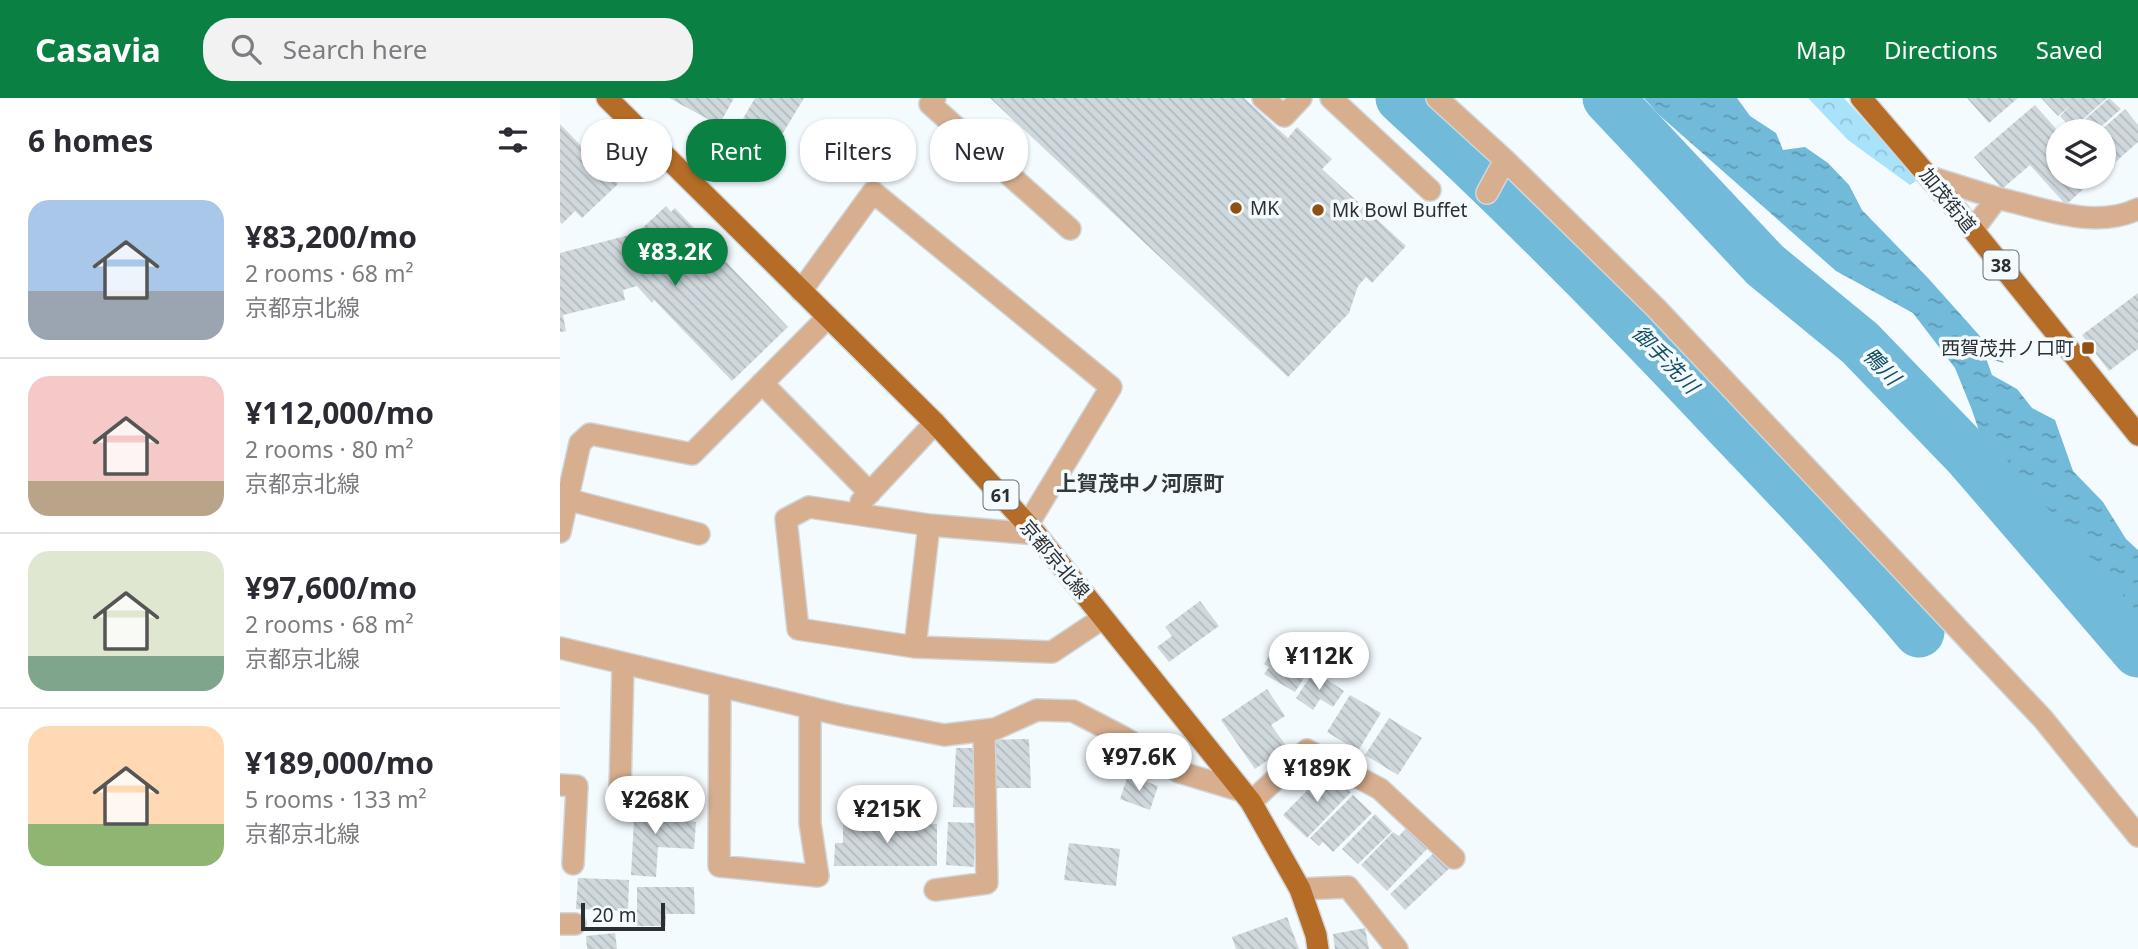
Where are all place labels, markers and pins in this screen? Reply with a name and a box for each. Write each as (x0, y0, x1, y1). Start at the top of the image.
place label: MK (1250, 195, 1279, 221)
place label: Mk Bowl Buffet (1332, 197, 1467, 223)
marker: MK (1228, 200, 1244, 216)
marker: Mk Bowl Buffet (1310, 202, 1326, 218)
pin: ¥83.2K (618, 228, 732, 288)
place label: 西賀茂井ノ口町 (1941, 335, 2074, 361)
marker: 西賀茂井ノ口町 (2080, 340, 2096, 356)
pin: ¥112K (1270, 632, 1368, 692)
pin: ¥97.6K (1082, 734, 1196, 793)
pin: ¥189K (1268, 744, 1366, 804)
pin: ¥268K (606, 776, 704, 836)
pin: ¥215K (838, 786, 936, 845)

